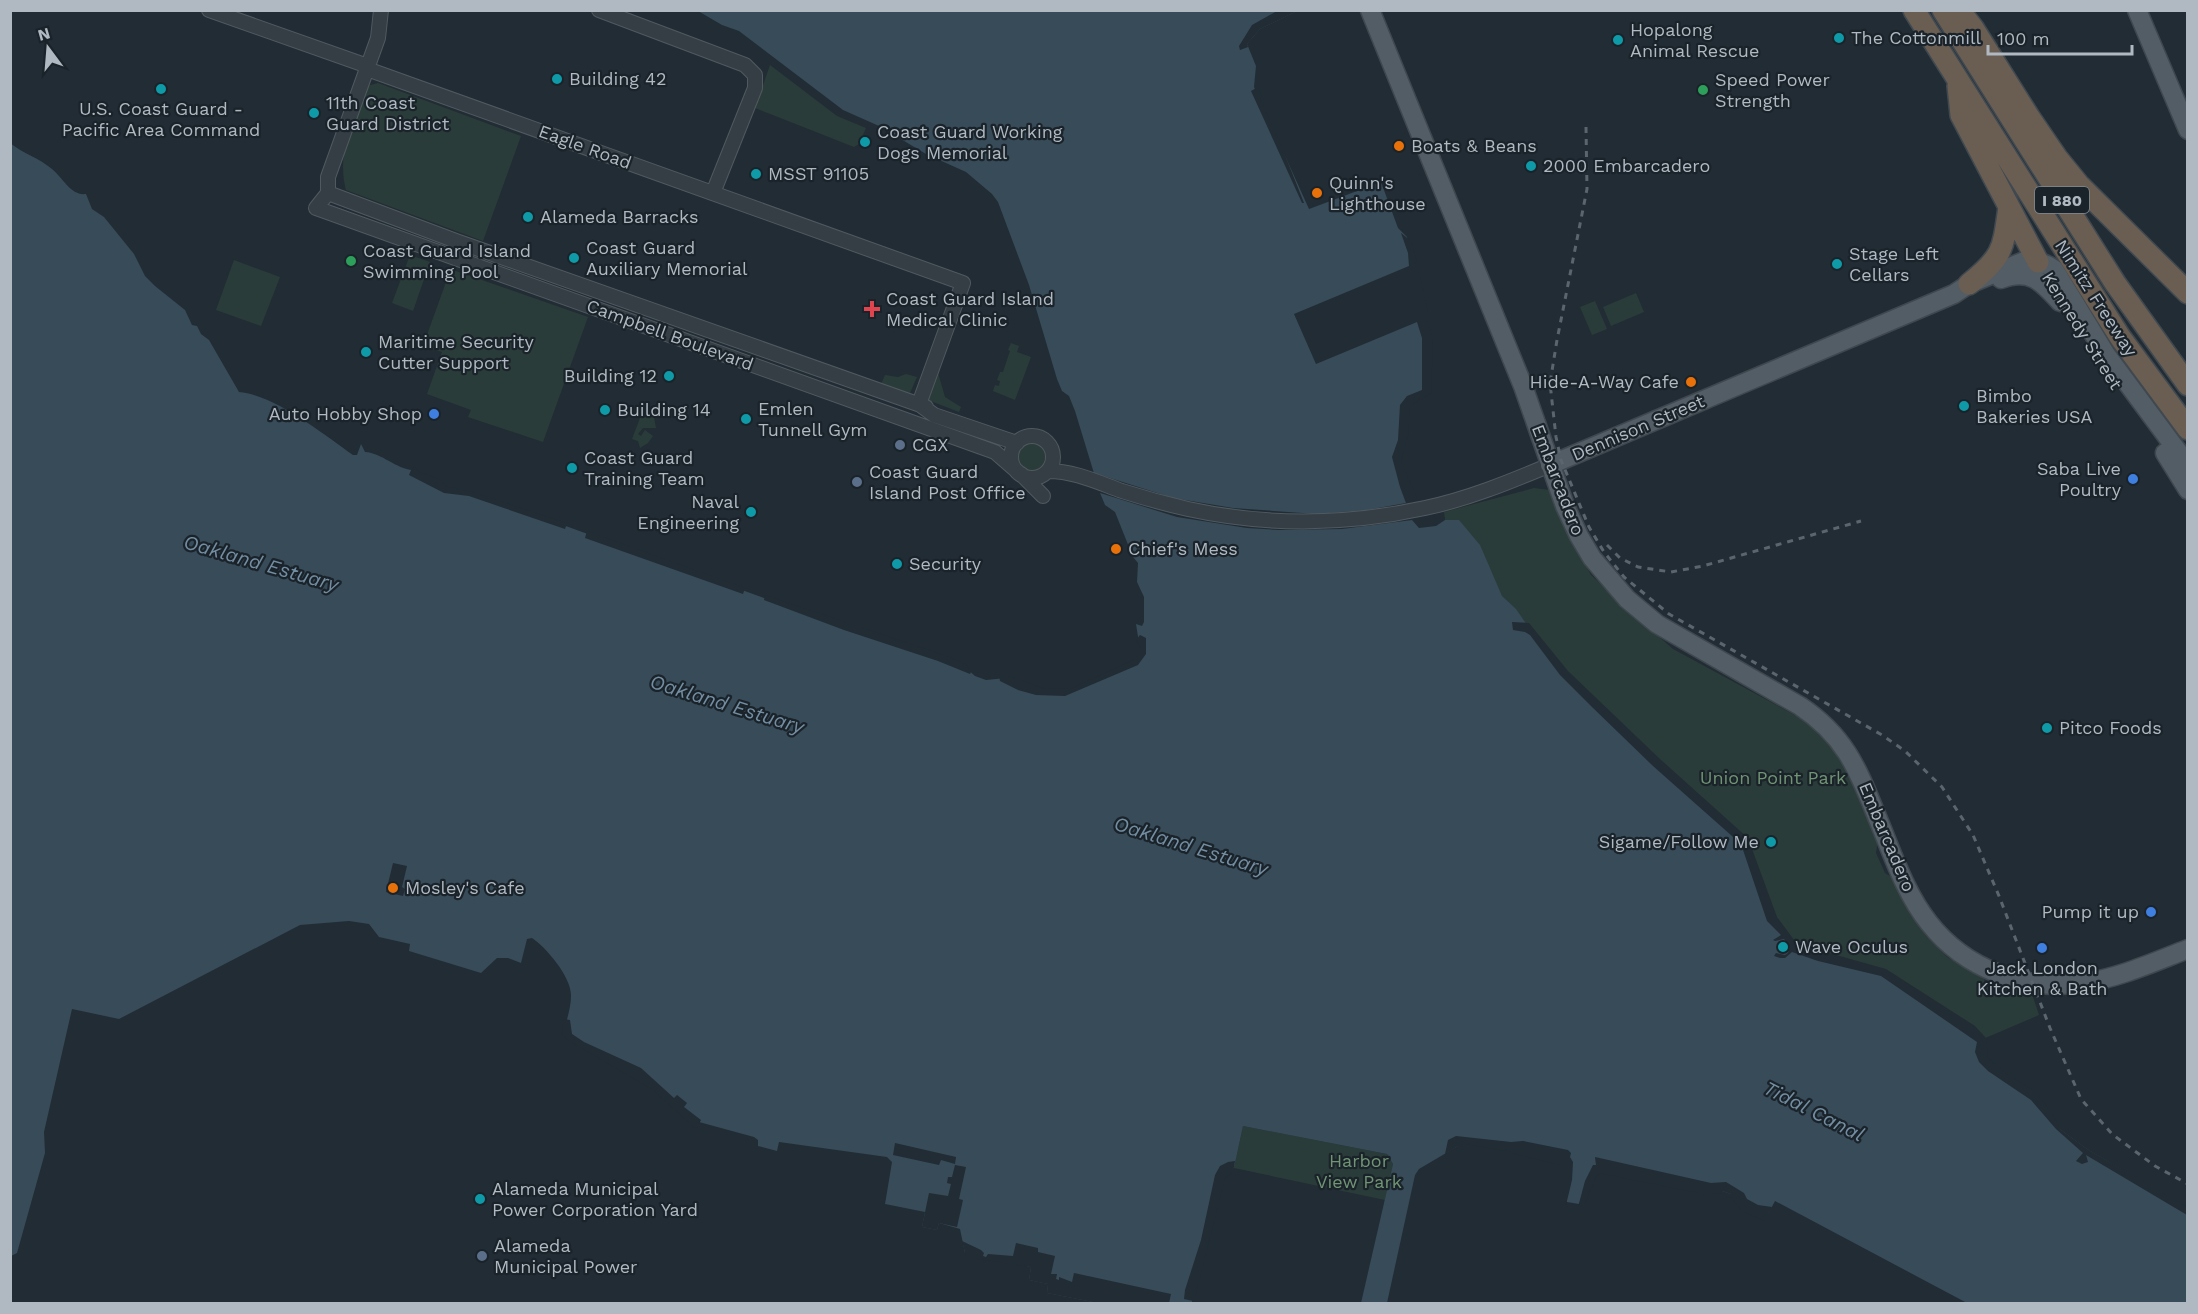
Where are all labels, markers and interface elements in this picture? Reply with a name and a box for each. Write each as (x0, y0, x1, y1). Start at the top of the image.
north arrow (18, 18, 78, 78)
scale bar (1988, 18, 2132, 56)
place label: Hopalong Animal Rescue (1630, 19, 1759, 61)
text: N (36, 23, 52, 45)
place label: The Cottonmill (1851, 27, 1981, 48)
text: 100 m (1997, 28, 2050, 49)
marker: The Cottonmill (1832, 31, 1846, 45)
marker: Hopalong Animal Rescue (1611, 33, 1625, 47)
place label: Building 42 (569, 68, 667, 89)
place label: Speed Power Strength (1715, 69, 1830, 111)
marker: Building 42 (550, 72, 564, 86)
marker: U.S. Coast Guard - Pacific Area Command (154, 82, 168, 96)
marker: Speed Power Strength (1696, 83, 1710, 97)
place label: 11th Coast Guard District (326, 92, 450, 134)
place label: U.S. Coast Guard - Pacific Area Command (62, 98, 260, 140)
marker: 11th Coast Guard District (307, 106, 321, 120)
street label: Eagle Road (536, 120, 634, 173)
place label: Coast Guard Working Dogs Memorial (877, 121, 1063, 163)
marker: Coast Guard Working Dogs Memorial (858, 135, 872, 149)
place label: Boats & Beans (1411, 135, 1537, 156)
marker: Boats & Beans (1392, 139, 1406, 153)
place label: 2000 Embarcadero (1543, 155, 1710, 176)
marker: 2000 Embarcadero (1524, 159, 1538, 173)
place label: MSST 91105 (768, 163, 869, 184)
marker: MSST 91105 (749, 167, 763, 181)
place label: Quinn's Lighthouse (1329, 172, 1426, 214)
marker: Quinn's Lighthouse (1310, 186, 1324, 200)
road number: I 880 (2035, 187, 2089, 213)
place label: Alameda Barracks (540, 206, 698, 227)
marker: Alameda Barracks (521, 210, 535, 224)
street label: Nimitz Freeway (2051, 235, 2142, 361)
place label: Coast Guard Auxiliary Memorial (586, 237, 748, 279)
place label: Coast Guard Island Swimming Pool (363, 240, 531, 282)
place label: Stage Left Cellars (1849, 243, 1939, 285)
marker: Coast Guard Auxiliary Memorial (567, 251, 581, 265)
marker: Coast Guard Island Swimming Pool (344, 254, 358, 268)
marker: Stage Left Cellars (1830, 257, 1844, 271)
street label: Kennedy Street (2038, 268, 2127, 394)
place label: Coast Guard Island Medical Clinic (886, 288, 1054, 330)
street label: Campbell Boulevard (584, 295, 757, 375)
marker: Coast Guard Island Medical Clinic (863, 300, 881, 318)
place label: Maritime Security Cutter Support (378, 331, 534, 373)
marker: Maritime Security Cutter Support (359, 345, 373, 359)
place label: Building 12 (564, 365, 657, 386)
marker: Building 12 (662, 369, 676, 383)
place label: Hide-A-Way Cafe (1530, 371, 1679, 392)
marker: Hide-A-Way Cafe (1684, 375, 1698, 389)
place label: Bimbo Bakeries USA (1976, 385, 2092, 427)
street label: Dennison Street (1568, 390, 1708, 465)
place label: Emlen Tunnell Gym (758, 398, 867, 440)
place label: Building 14 (617, 399, 711, 420)
marker: Bimbo Bakeries USA (1957, 399, 1971, 413)
place label: Auto Hobby Shop (269, 403, 422, 424)
marker: Building 14 (598, 403, 612, 417)
marker: Auto Hobby Shop (427, 407, 441, 421)
marker: Emlen Tunnell Gym (739, 412, 753, 426)
street label: Embarcadero (1528, 421, 1589, 538)
place label: CGX (912, 434, 948, 455)
marker: CGX (893, 438, 907, 452)
place label: Coast Guard Training Team (584, 447, 705, 489)
place label: Saba Live Poultry (2037, 458, 2122, 500)
marker: Coast Guard Training Team (565, 461, 579, 475)
place label: Coast Guard Island Post Office (869, 461, 1026, 503)
marker: Saba Live Poultry (2126, 472, 2140, 486)
marker: Coast Guard Island Post Office (850, 475, 864, 489)
place label: Naval Engineering (637, 491, 739, 533)
marker: Naval Engineering (744, 505, 758, 519)
water label: Oakland Estuary (181, 529, 343, 597)
place label: Chief's Mess (1128, 538, 1238, 559)
marker: Chief's Mess (1109, 542, 1123, 556)
place label: Security (909, 553, 982, 574)
marker: Security (890, 557, 904, 571)
water label: Oakland Estuary (647, 669, 809, 739)
place label: Pitco Foods (2059, 717, 2162, 738)
marker: Pitco Foods (2040, 721, 2054, 735)
park label: Union Point Park (1700, 767, 1846, 788)
street label: Embarcadero (1855, 779, 1920, 895)
water label: Oakland Estuary (1111, 811, 1273, 881)
place label: Sigame/Follow Me (1599, 831, 1759, 852)
marker: Sigame/Follow Me (1764, 835, 1778, 849)
place label: Mosley's Cafe (405, 877, 525, 898)
marker: Mosley's Cafe (386, 881, 400, 895)
place label: Pump it up (2041, 901, 2139, 922)
marker: Pump it up (2144, 905, 2158, 919)
place label: Wave Oculus (1795, 936, 1908, 957)
marker: Wave Oculus (1776, 940, 1790, 954)
marker: Jack London Kitchen & Bath (2035, 941, 2049, 955)
place label: Jack London Kitchen & Bath (1977, 957, 2107, 999)
water label: Tidal Canal (1760, 1075, 1868, 1147)
park label: Harbor View Park (1316, 1150, 1402, 1192)
place label: Alameda Municipal Power Corporation Yard (492, 1178, 698, 1220)
marker: Alameda Municipal Power Corporation Yard (473, 1192, 487, 1206)
place label: Alameda Municipal Power (494, 1235, 637, 1277)
marker: Alameda Municipal Power (475, 1249, 489, 1263)

